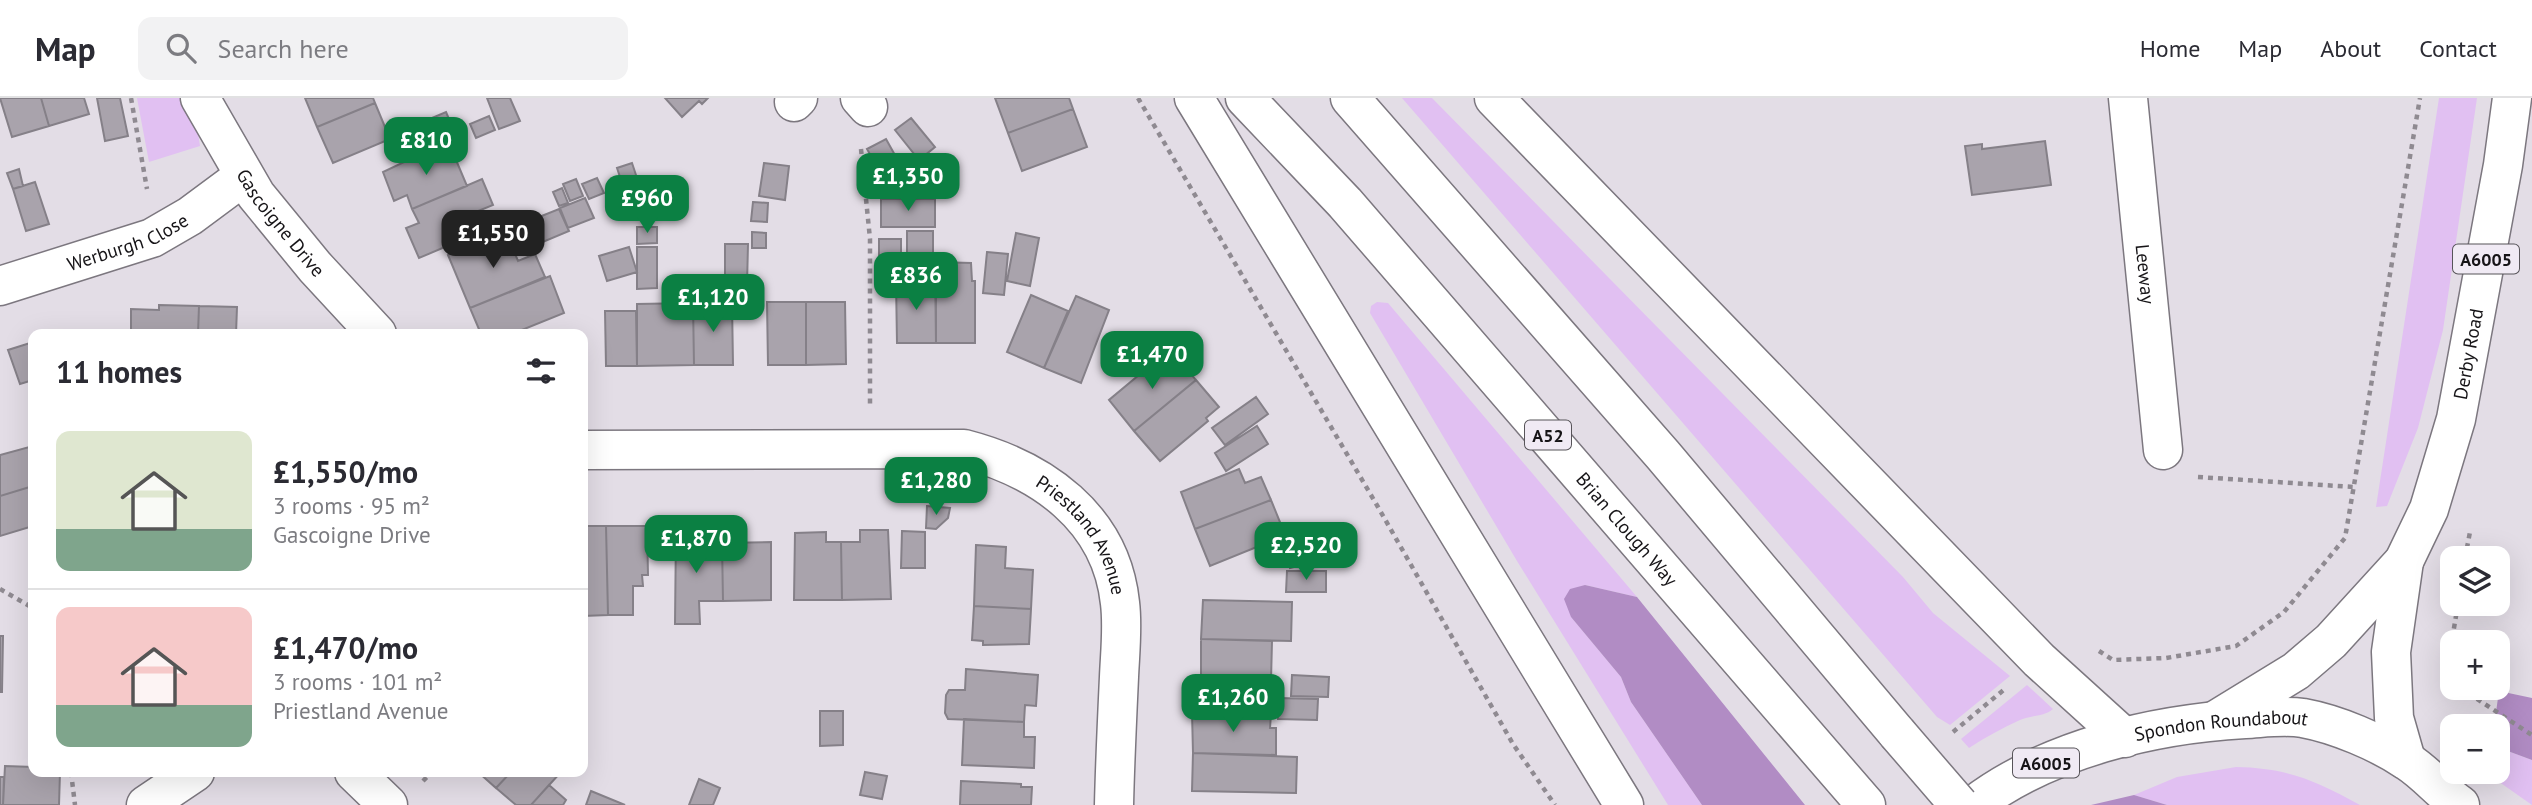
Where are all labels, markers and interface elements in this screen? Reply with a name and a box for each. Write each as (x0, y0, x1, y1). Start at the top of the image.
search box (138, 17, 628, 80)
text: Map (35, 27, 96, 70)
icon: search (162, 29, 200, 67)
text: Search here (218, 32, 349, 65)
text: Home (2140, 33, 2200, 64)
text: Map (2238, 33, 2282, 64)
text: About (2320, 33, 2381, 64)
text: Contact (2419, 33, 2497, 64)
pin: £810 (385, 118, 467, 177)
text: £810 (400, 125, 452, 154)
pin: £1,350 (851, 153, 965, 213)
text: £1,350 (872, 161, 944, 190)
street label: Gascoigne Drive (231, 165, 330, 282)
pin: £960 (606, 176, 688, 235)
text: £960 (621, 183, 673, 212)
street label: Werburgh Close (64, 208, 192, 276)
pin: £1,550 (436, 211, 550, 270)
text: £1,550 (457, 218, 529, 247)
street label: Leeway (2131, 243, 2160, 305)
road number: A6005 (2453, 244, 2519, 274)
pin: £836 (875, 252, 957, 312)
text: £836 (890, 260, 942, 289)
pin: £1,120 (656, 274, 770, 334)
text: £1,120 (677, 282, 749, 311)
street label: Derby Road (2448, 306, 2488, 401)
pin: £1,470 (1095, 331, 1209, 391)
text: £1,470 (1116, 339, 1188, 368)
text: 11 homes (56, 352, 182, 391)
icon: filters (522, 352, 560, 390)
road number: A52 (1525, 421, 1571, 450)
text: £1,550/mo (273, 452, 418, 491)
pin: £1,280 (879, 458, 993, 517)
icon: home (112, 459, 196, 543)
text: £1,280 (900, 465, 972, 494)
street label: Brian Clough Way (1571, 467, 1683, 591)
street label: Priestland Avenue (1032, 469, 1131, 597)
text: 3 rooms · 95 m² (273, 491, 430, 520)
pin: £1,870 (639, 516, 753, 575)
text: Gascoigne Drive (273, 520, 431, 549)
pin: £2,520 (1249, 522, 1363, 582)
text: £1,870 (660, 523, 732, 552)
text: £2,520 (1270, 530, 1342, 559)
map controls (2440, 546, 2510, 784)
button: layers (2440, 546, 2510, 616)
text: £1,470/mo (273, 628, 418, 667)
button: + (2440, 630, 2510, 700)
icon: home (112, 635, 196, 719)
text: 3 rooms · 101 m² (273, 667, 442, 696)
pin: £1,260 (1176, 674, 1290, 734)
text: £1,260 (1197, 682, 1269, 711)
text: Priestland Avenue (273, 696, 449, 725)
street label: Spondon Roundabout (2132, 705, 2311, 746)
button: − (2440, 714, 2510, 784)
road number: A6005 (2013, 748, 2079, 778)

